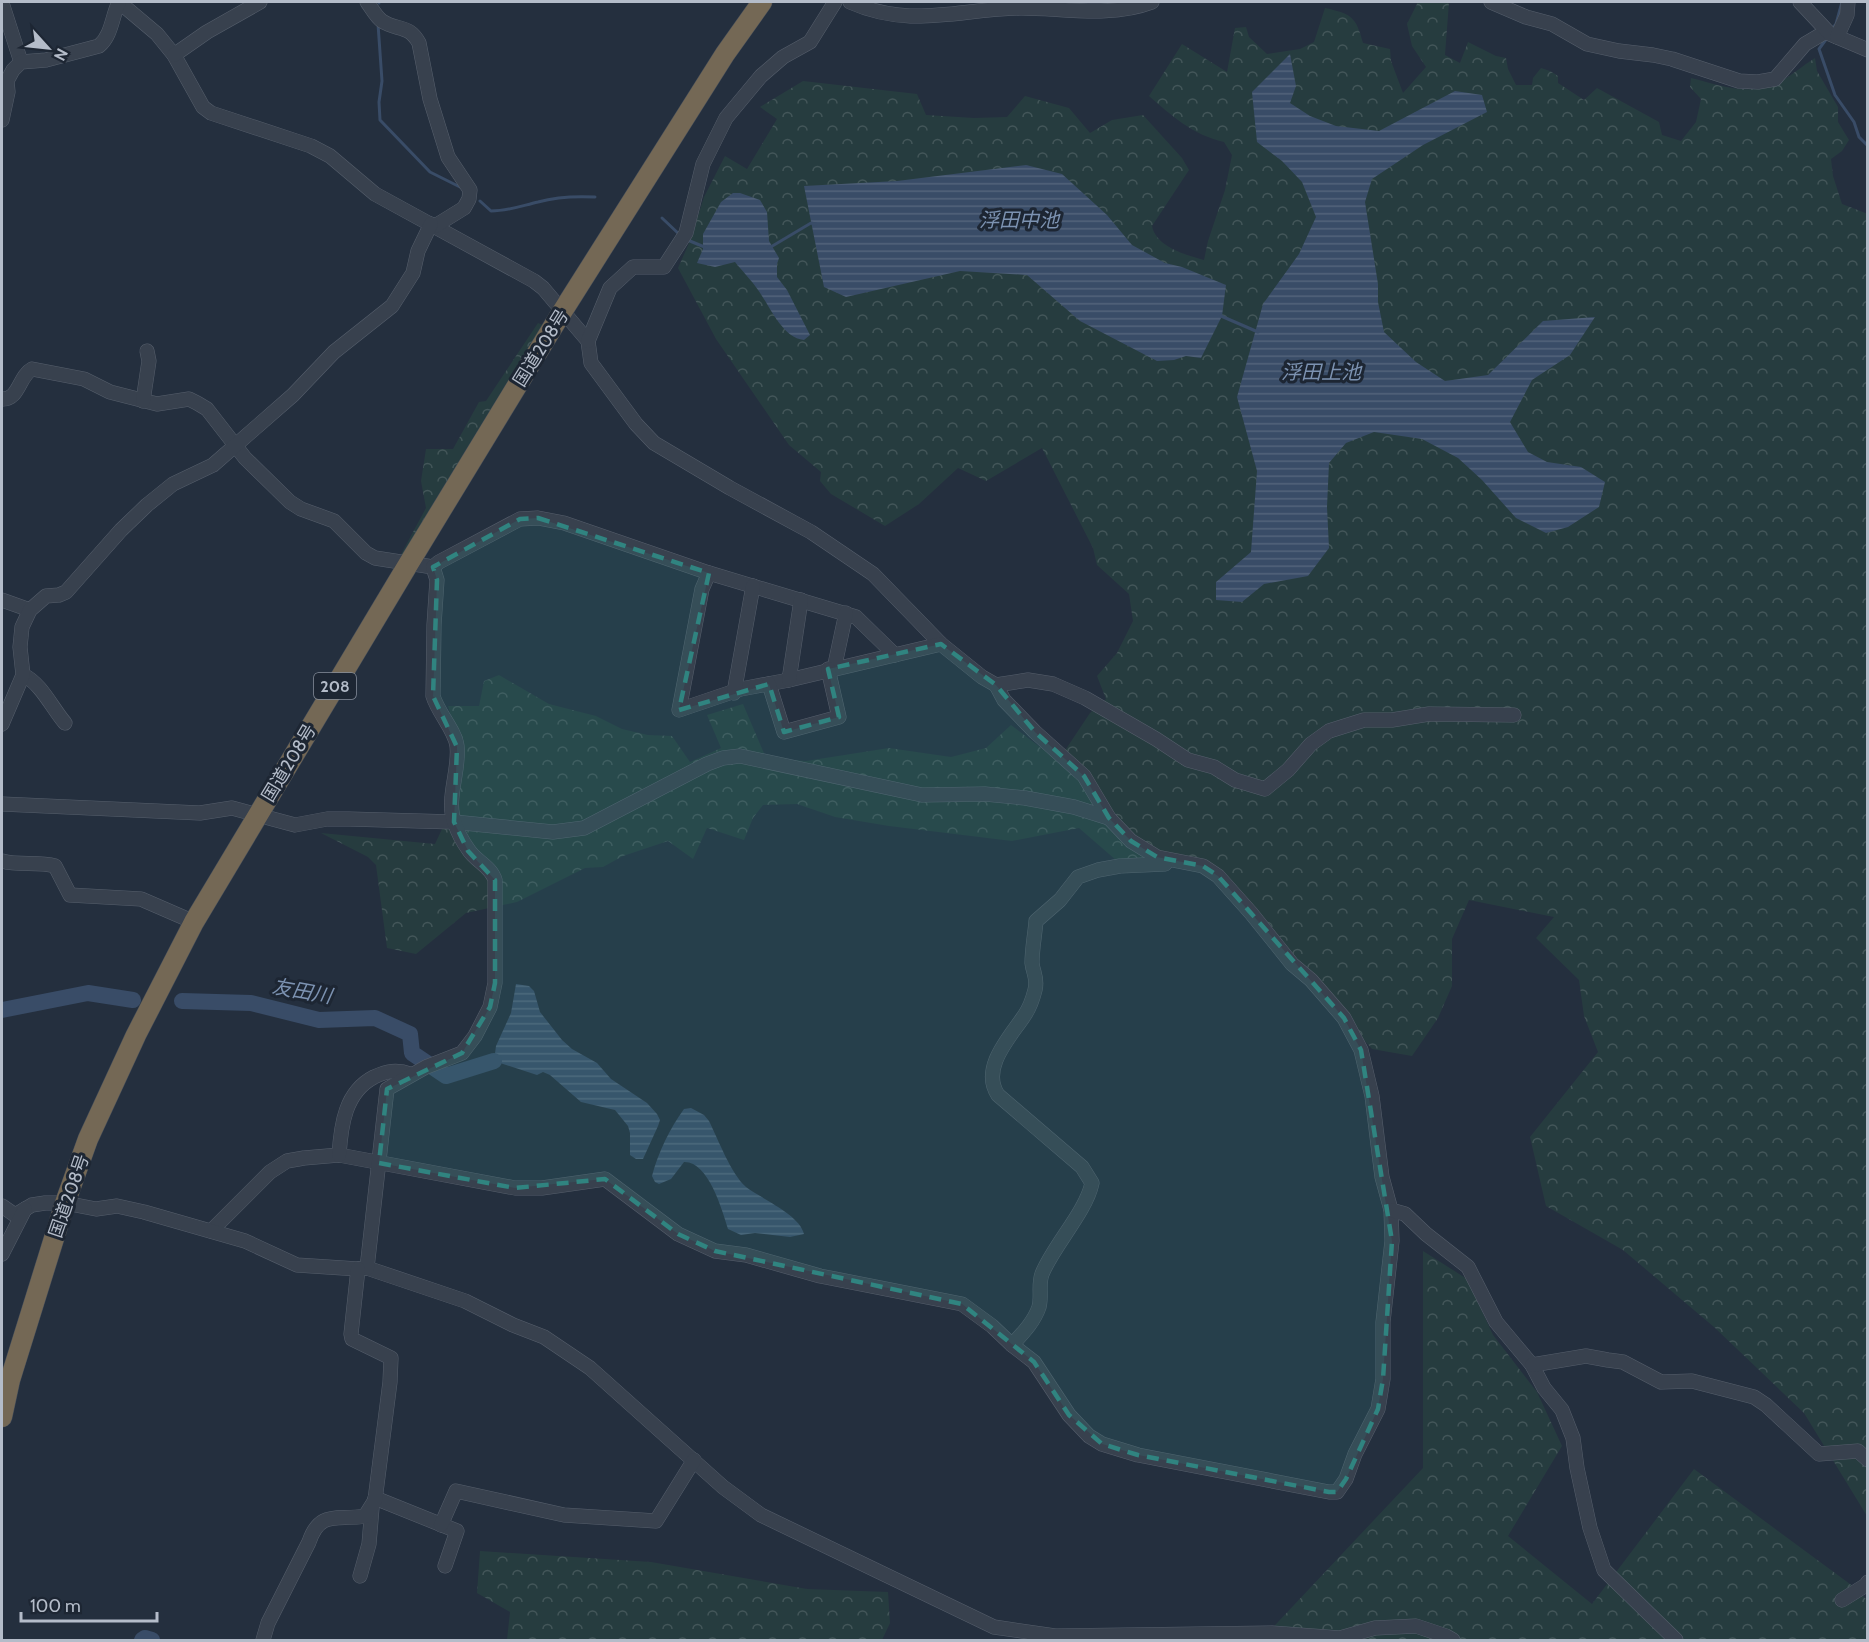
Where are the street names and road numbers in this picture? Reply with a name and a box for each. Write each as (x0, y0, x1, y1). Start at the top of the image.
street label: 国道208号 (509, 305, 573, 391)
road number: 208 (314, 673, 356, 699)
street label: 国道208号 (257, 720, 321, 806)
street label: 国道208号 (44, 1151, 94, 1241)

